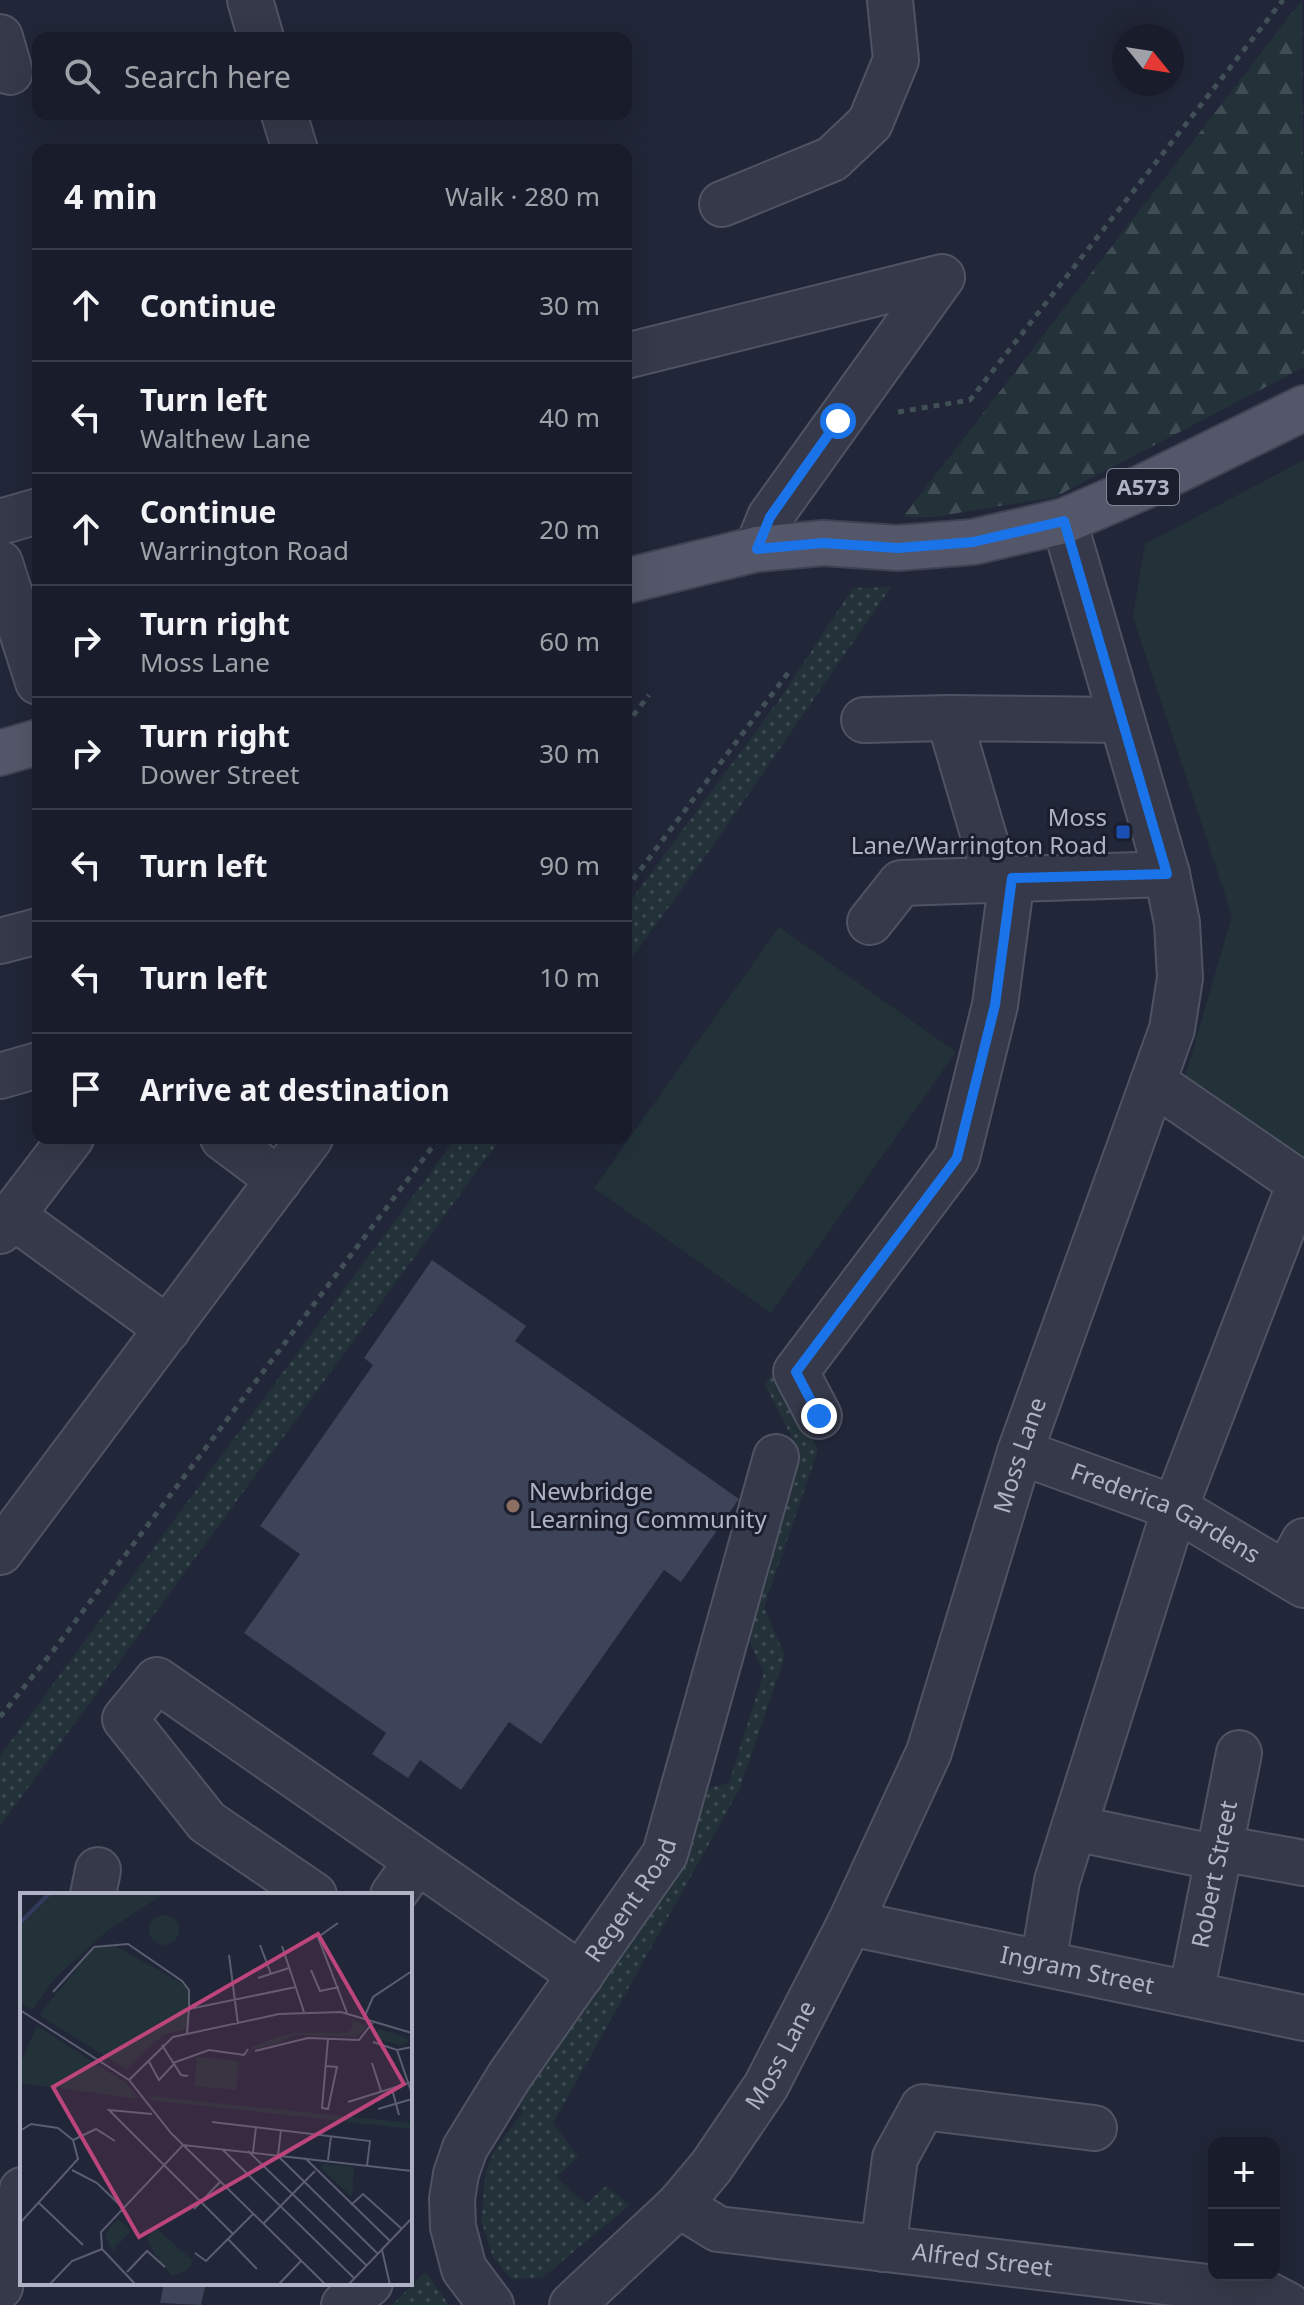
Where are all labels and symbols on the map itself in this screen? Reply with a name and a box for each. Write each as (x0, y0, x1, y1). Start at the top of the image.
north arrow (1112, 24, 1184, 96)
route start (820, 403, 856, 439)
road number: A573 (1107, 469, 1179, 505)
place label: Moss Lane/Warrington Road (851, 800, 1107, 861)
marker: Moss Lane/Warrington Road (1114, 823, 1132, 841)
street label: Moss Lane (984, 1393, 1053, 1517)
route end (801, 1398, 837, 1434)
street label: Frederica Gardens (1067, 1454, 1267, 1570)
place label: Newbridge Learning Community (529, 1474, 767, 1535)
marker: Newbridge Learning Community (504, 1497, 522, 1515)
street label: Robert Street (1183, 1797, 1244, 1951)
street label: Regent Road (576, 1835, 684, 1968)
inset map (20, 1893, 412, 2285)
street label: Ingram Street (997, 1937, 1158, 2001)
street label: Moss Lane (736, 1994, 822, 2116)
street label: Alfred Street (911, 2234, 1055, 2284)

